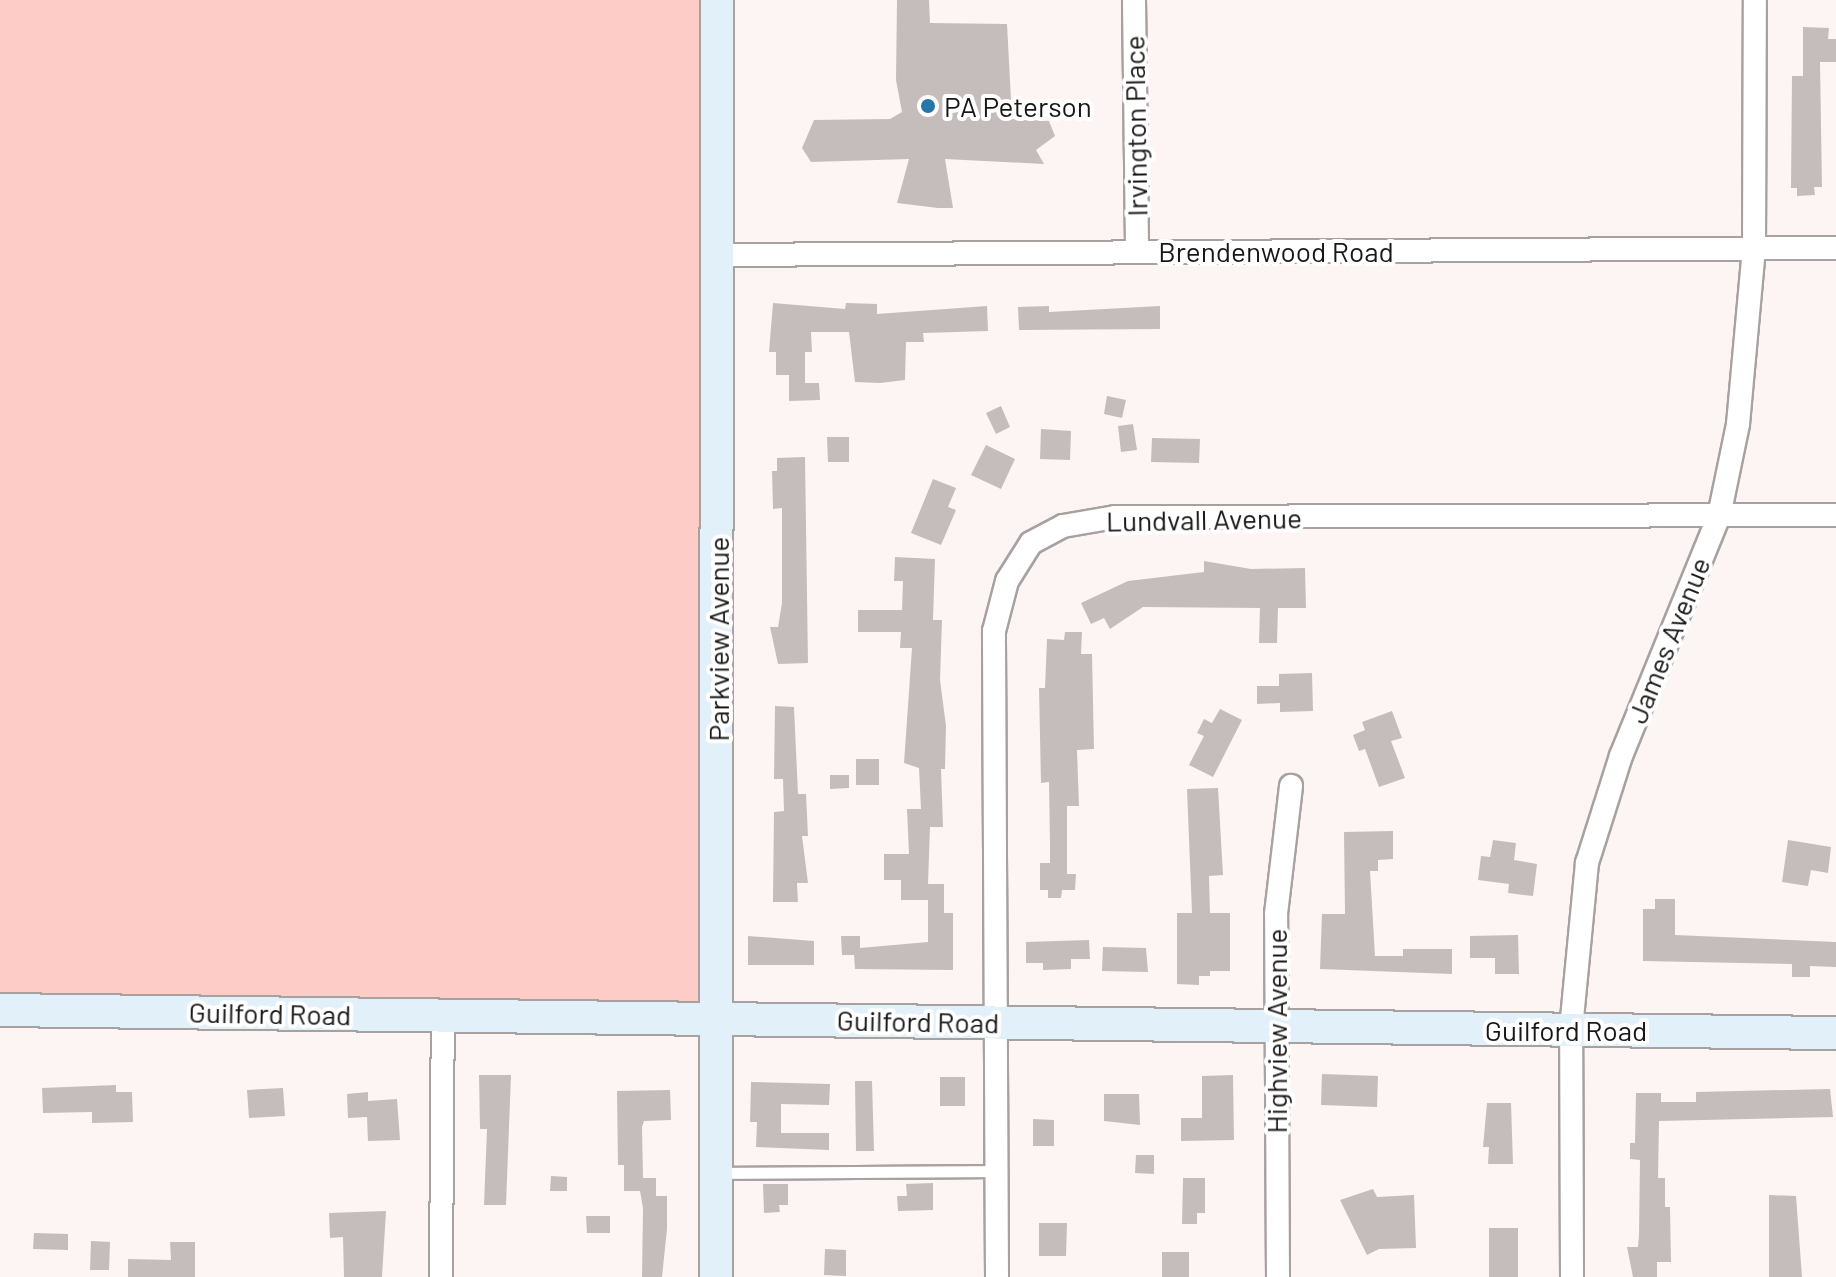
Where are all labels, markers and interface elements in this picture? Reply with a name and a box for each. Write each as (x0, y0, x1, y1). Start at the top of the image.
street label: Irvington Place (1117, 35, 1153, 217)
place label: PA Peterson (944, 89, 1092, 123)
marker: PA Peterson (919, 97, 937, 115)
street label: Brendenwood Road (1158, 234, 1394, 268)
street label: Lundvall Avenue (1106, 500, 1302, 538)
street label: Parkview Avenue (701, 537, 735, 741)
street label: James Avenue (1619, 552, 1717, 728)
street label: Highview Avenue (1259, 928, 1293, 1134)
street label: Guilford Road (188, 995, 352, 1031)
street label: Guilford Road (836, 1003, 1000, 1039)
street label: Guilford Road (1485, 1013, 1647, 1047)

